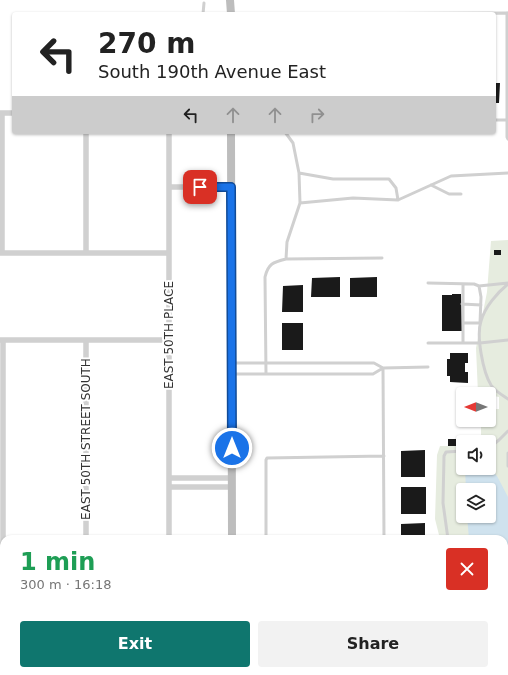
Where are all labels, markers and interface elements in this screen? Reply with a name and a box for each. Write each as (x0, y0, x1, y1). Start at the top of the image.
text: 270 m (98, 27, 195, 60)
icon: left (32, 28, 84, 80)
text: South 190th Avenue East (98, 61, 326, 82)
icon: left (180, 104, 202, 126)
icon: ahead (222, 104, 244, 126)
icon: ahead (264, 104, 286, 126)
icon: right (306, 104, 328, 126)
pin (183, 170, 217, 204)
icon: arrive (189, 176, 211, 198)
street label: EAST 50TH PLACE (162, 281, 176, 389)
street label: EAST 50TH STREET SOUTH (79, 358, 93, 520)
north arrow (456, 387, 496, 427)
map controls (456, 387, 496, 523)
position arrow (211, 427, 253, 469)
button: sound (456, 435, 496, 475)
button: layers (456, 483, 496, 523)
text: 1 min (20, 548, 95, 576)
button: close (446, 548, 488, 590)
text: 300 m · 16:18 (20, 577, 111, 592)
button: Exit (20, 621, 250, 667)
button: Share (258, 621, 488, 667)

